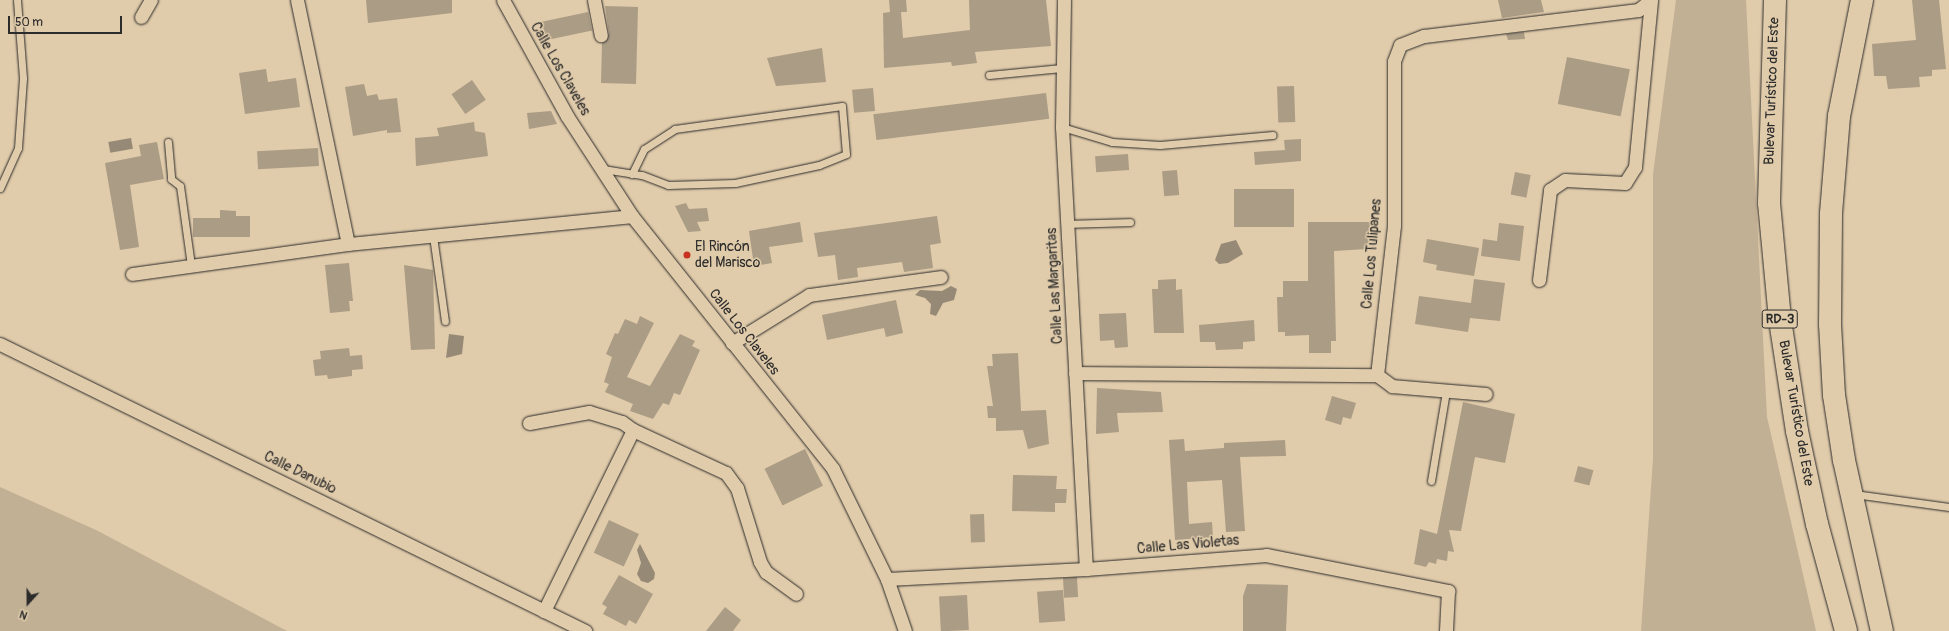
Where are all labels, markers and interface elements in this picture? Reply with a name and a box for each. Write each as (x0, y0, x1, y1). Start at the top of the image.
scale bar (10, 8, 124, 34)
text: 50 m (15, 15, 43, 30)
street label: Bulevar Turístico del Este (1761, 17, 1783, 165)
street label: Calle Los Claveles (527, 19, 593, 119)
street label: Calle Los Tulipanes (1359, 198, 1385, 310)
street label: Calle Las Margaritas (1044, 227, 1066, 345)
place label: El Rincón del Marisco (695, 239, 760, 272)
marker: El Rincón del Marisco (682, 250, 692, 260)
street label: Calle Los Claveles (705, 286, 783, 378)
road number: RD-3 (1761, 308, 1799, 330)
street label: Bulevar Turístico del Este (1775, 339, 1817, 487)
street label: Calle Danubio (261, 448, 339, 498)
street label: Calle Las Violetas (1136, 532, 1240, 558)
north arrow (8, 583, 48, 623)
text: N (18, 607, 29, 622)

